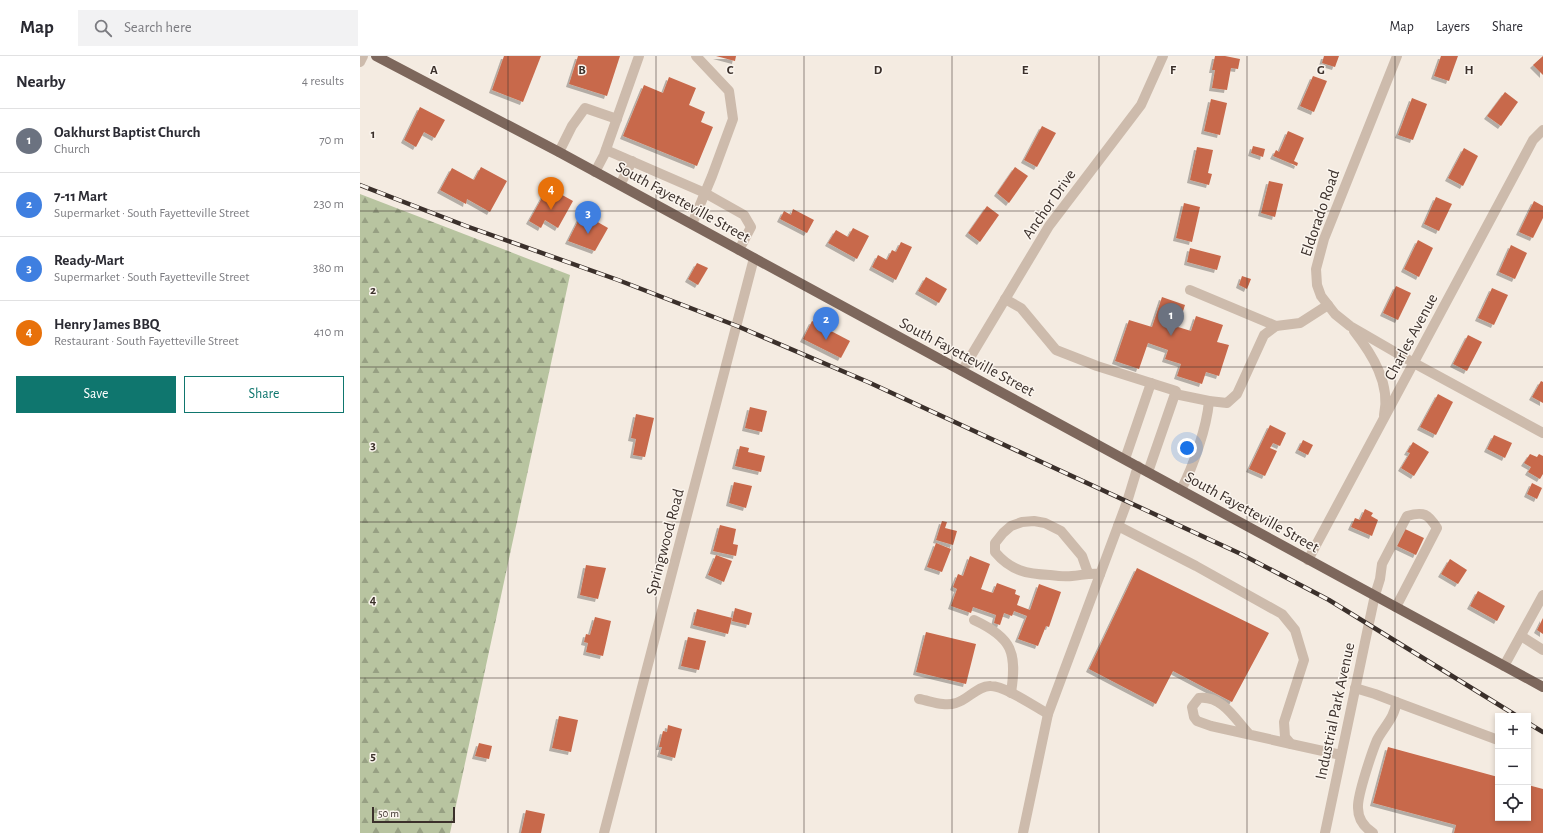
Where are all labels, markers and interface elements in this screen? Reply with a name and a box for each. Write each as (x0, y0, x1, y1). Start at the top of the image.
search box (78, 10, 358, 46)
icon: search (92, 17, 114, 39)
text: Map (20, 18, 54, 37)
text: Search here (124, 20, 192, 35)
text: Map (1389, 20, 1414, 34)
text: Layers (1436, 20, 1470, 34)
text: Share (1492, 20, 1523, 34)
text: A (430, 64, 438, 77)
text: B (578, 64, 586, 77)
text: C (727, 64, 734, 77)
text: D (874, 64, 883, 77)
text: E (1022, 64, 1029, 77)
text: F (1170, 64, 1177, 77)
text: G (1317, 64, 1325, 77)
text: H (1464, 64, 1474, 77)
text: Nearby (16, 73, 66, 90)
text: 4 results (302, 75, 344, 88)
text: Oakhurst Baptist Church (54, 125, 201, 140)
text: 1 (371, 128, 375, 141)
text: 1 (27, 134, 31, 147)
text: 70 m (319, 134, 344, 147)
text: Church (54, 143, 90, 156)
street label: South Fayetteville Street (613, 159, 753, 246)
street label: Anchor Drive (1019, 166, 1079, 242)
street label: Eldorado Road (1298, 168, 1342, 258)
pin: 4 (538, 177, 564, 210)
text: 7-11 Mart (54, 189, 107, 204)
text: 2 (26, 198, 32, 211)
text: 230 m (313, 198, 344, 211)
pin: 3 (575, 201, 601, 234)
text: Supermarket · South Fayetteville Street (54, 207, 250, 220)
text: Ready-Mart (54, 253, 124, 268)
text: 3 (26, 262, 32, 275)
text: 380 m (313, 262, 344, 275)
text: Supermarket · South Fayetteville Street (54, 271, 250, 284)
text: 2 (370, 284, 376, 297)
street label: Charles Avenue (1381, 291, 1441, 383)
pin: 1 (1158, 303, 1184, 336)
pin: 2 (813, 307, 839, 340)
street label: South Fayetteville Street (896, 315, 1037, 400)
text: Henry James BBQ (54, 317, 160, 332)
text: 4 (26, 326, 32, 339)
text: 410 m (314, 326, 344, 339)
text: Restaurant · South Fayetteville Street (54, 335, 239, 348)
button: Save (16, 376, 176, 413)
button: Share (184, 376, 344, 413)
your location (1177, 438, 1197, 458)
text: 3 (370, 439, 376, 452)
street label: South Fayetteville Street (1182, 469, 1322, 556)
street label: Springwood Road (643, 487, 687, 597)
text: 4 (370, 594, 377, 607)
street label: Industrial Park Avenue (1313, 641, 1357, 781)
map controls (1495, 713, 1531, 821)
button: + (1495, 713, 1531, 749)
button: − (1495, 749, 1531, 785)
text: 5 (370, 750, 376, 763)
button: locate (1495, 785, 1531, 821)
scale bar (372, 805, 455, 824)
text: 50 m (378, 808, 399, 819)

